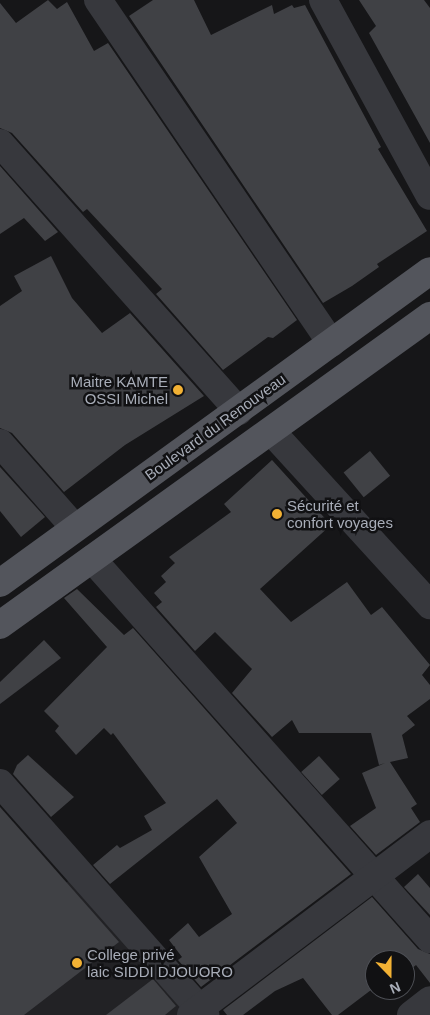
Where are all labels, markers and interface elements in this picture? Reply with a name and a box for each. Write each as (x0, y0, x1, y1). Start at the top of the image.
street label: Boulevard du Renouveau (141, 370, 289, 484)
place label: Maitre KAMTE OSSI Michel (70, 372, 168, 407)
marker: Maitre KAMTE OSSI Michel (172, 384, 184, 396)
place label: Sécurité et confort voyages (287, 496, 393, 531)
marker: Sécurité et confort voyages (271, 508, 283, 520)
place label: College privé laic SIDDI DJOUORO (87, 945, 233, 980)
north arrow (365, 950, 415, 1000)
marker: College privé laic SIDDI DJOUORO (71, 957, 83, 969)
text: N (388, 979, 403, 997)

